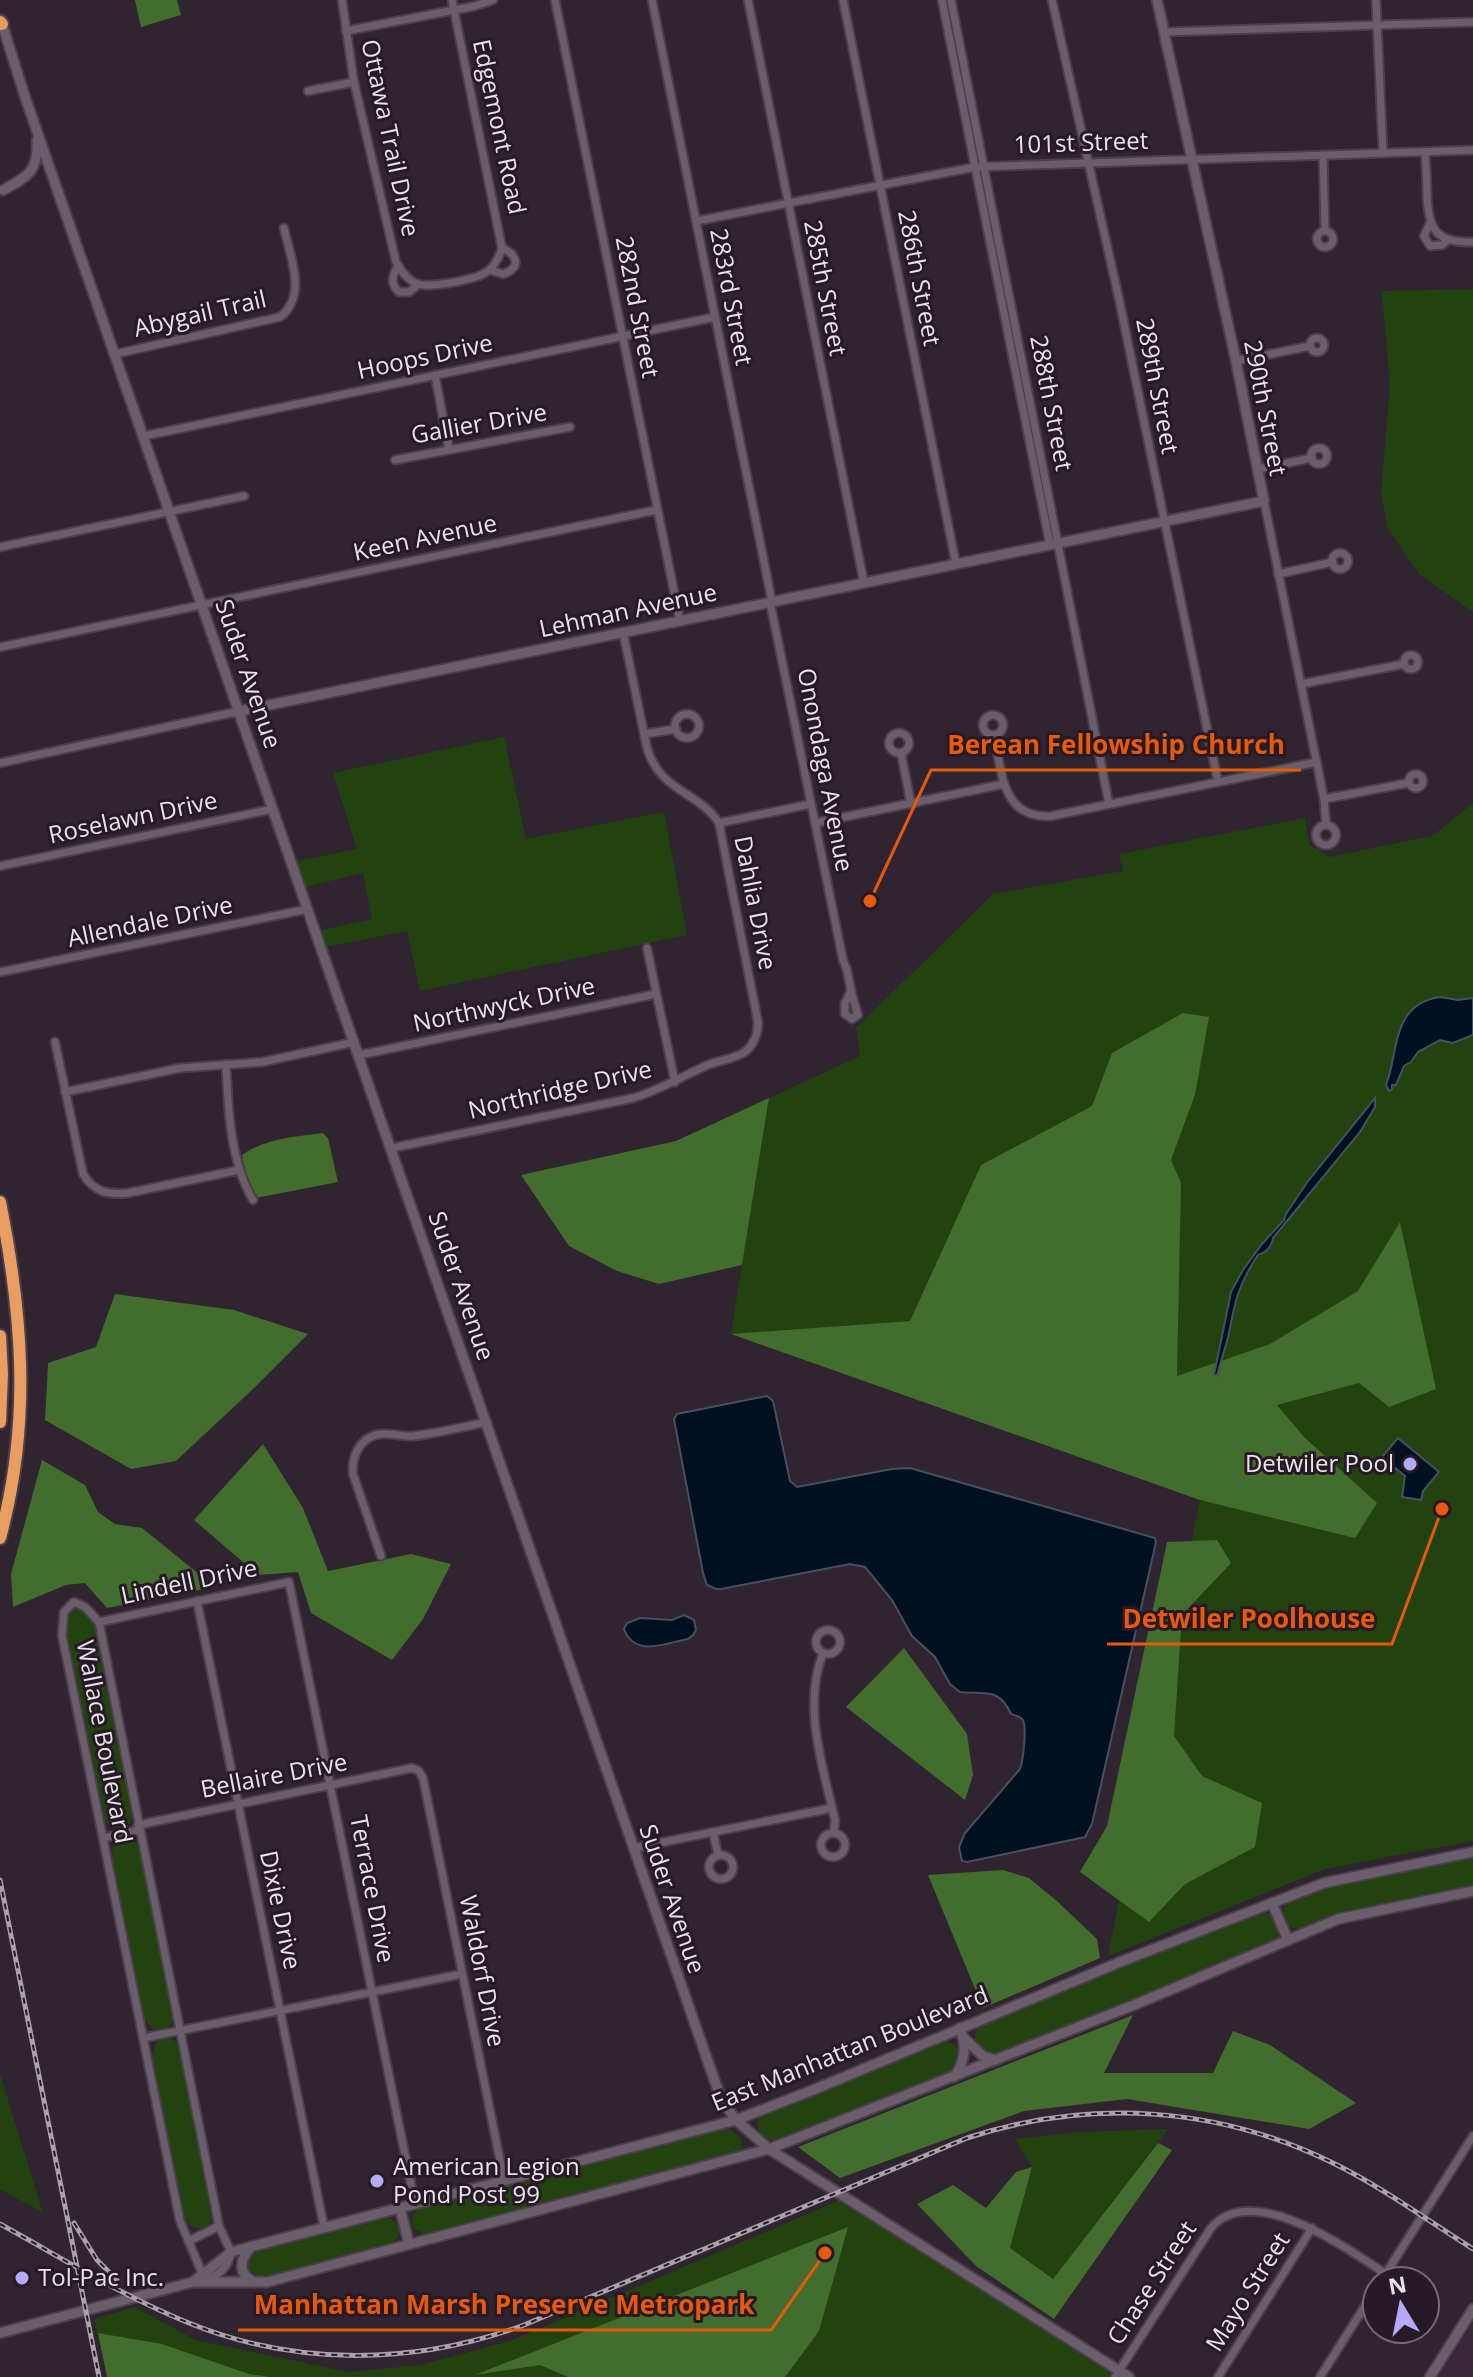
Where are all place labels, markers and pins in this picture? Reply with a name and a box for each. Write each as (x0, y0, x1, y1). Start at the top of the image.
callout: Berean Fellowship Church (931, 720, 1301, 770)
place label: Detwiler Pool (1245, 1446, 1394, 1479)
marker: Detwiler Pool (1401, 1455, 1419, 1473)
callout: Detwiler Poolhouse (1107, 1594, 1392, 1644)
place label: American Legion Pond Post 99 (393, 2149, 580, 2210)
marker: American Legion Pond Post 99 (368, 2172, 386, 2190)
place label: Tol-Pac Inc. (38, 2260, 164, 2293)
marker: Tol-Pac Inc. (13, 2269, 31, 2287)
callout: Manhattan Marsh Preserve Metropark (238, 2280, 771, 2330)

